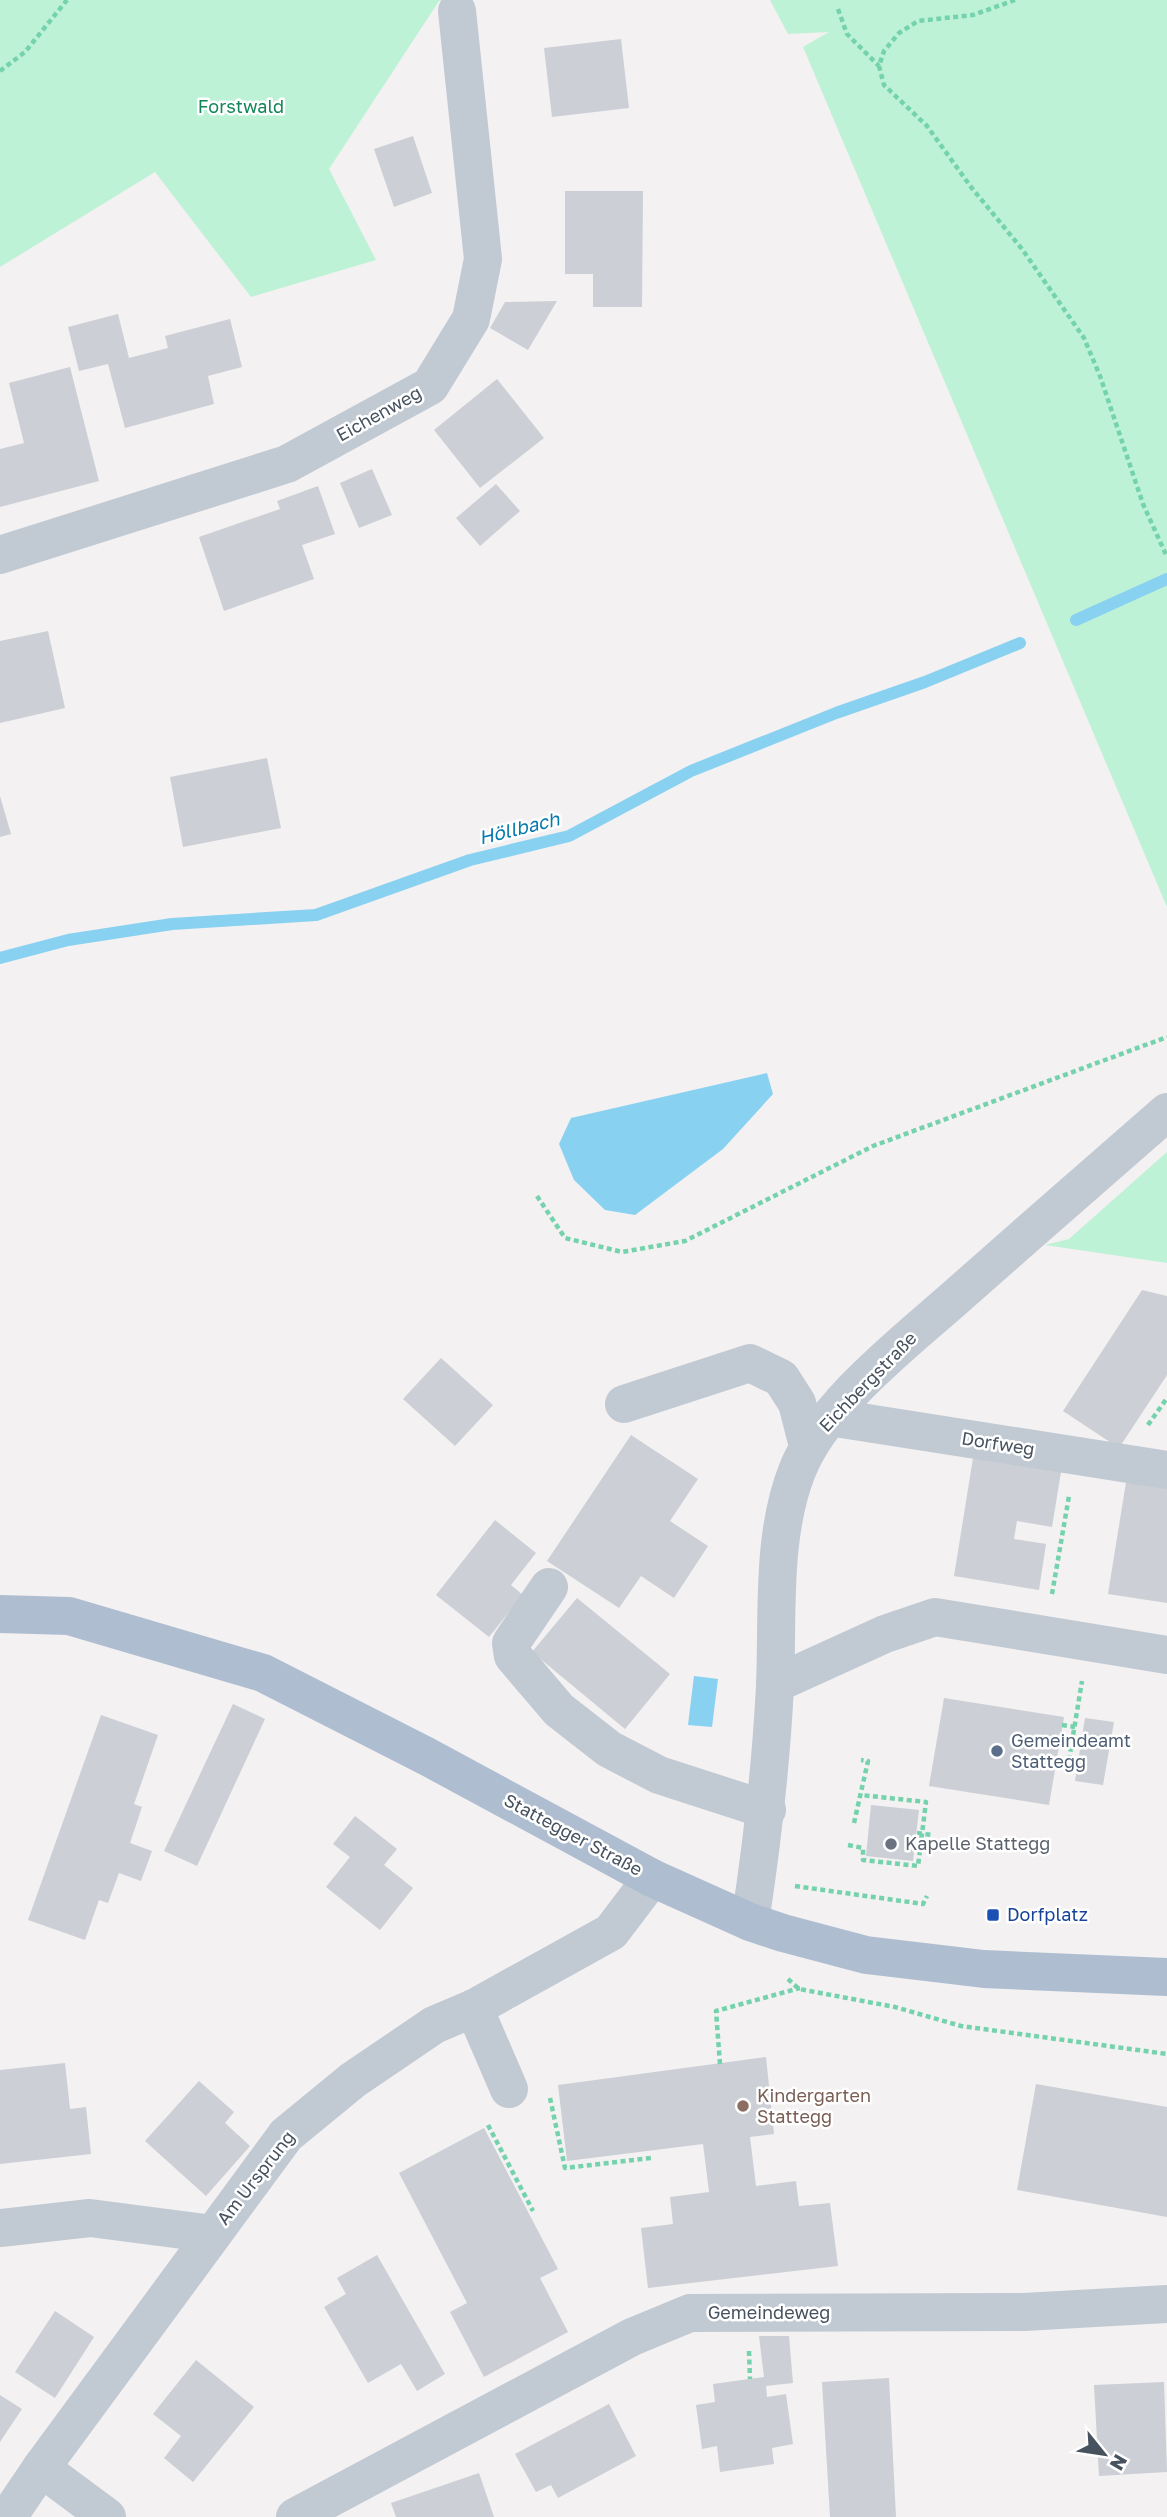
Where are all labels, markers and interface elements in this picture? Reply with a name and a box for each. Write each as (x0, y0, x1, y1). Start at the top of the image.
park label: Forstwald (198, 95, 284, 117)
street label: Eichenweg (332, 381, 425, 446)
water label: Höllbach (476, 806, 563, 849)
street label: Eichbergstraße (814, 1327, 921, 1436)
street label: Dorfweg (960, 1426, 1036, 1460)
place label: Gemeindeamt Stattegg (1011, 1729, 1131, 1772)
marker: Gemeindeamt Stattegg (989, 1743, 1005, 1759)
street label: Stattegger Straße (501, 1788, 646, 1880)
place label: Kapelle Stattegg (905, 1832, 1050, 1854)
marker: Kapelle Stattegg (883, 1836, 899, 1852)
place label: Dorfplatz (1007, 1903, 1088, 1925)
marker: Dorfplatz (985, 1907, 1001, 1923)
place label: Kindergarten Stattegg (757, 2084, 871, 2127)
marker: Kindergarten Stattegg (735, 2098, 751, 2114)
street label: Am Ursprung (212, 2126, 299, 2229)
street label: Gemeindeweg (708, 2301, 830, 2323)
north arrow (1069, 2419, 1139, 2489)
text: N (1106, 2451, 1133, 2475)

